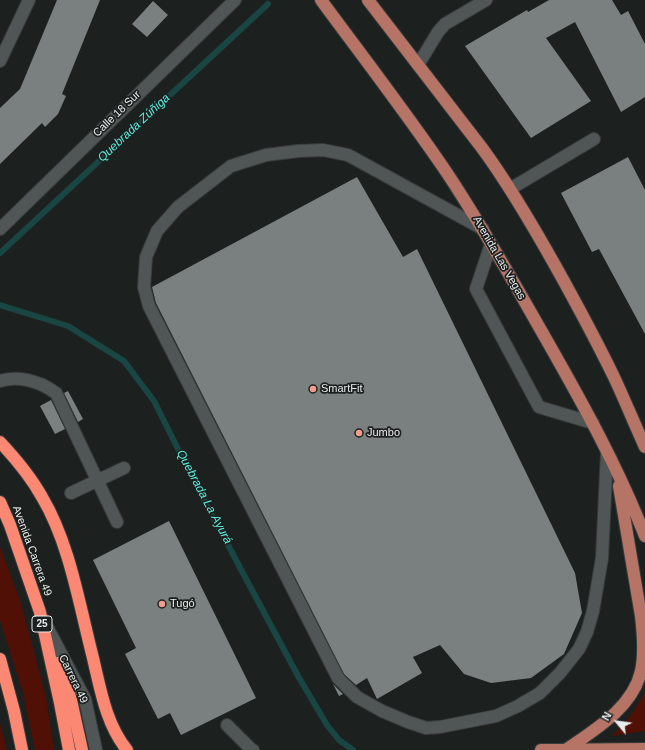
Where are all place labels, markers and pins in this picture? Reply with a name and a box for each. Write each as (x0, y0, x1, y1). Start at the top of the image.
place label: SmartFit (321, 382, 363, 396)
marker: SmartFit (308, 384, 318, 394)
place label: Jumbo (367, 426, 400, 440)
marker: Jumbo (354, 428, 364, 438)
place label: Tugó (170, 597, 195, 611)
marker: Tugó (157, 599, 167, 609)

